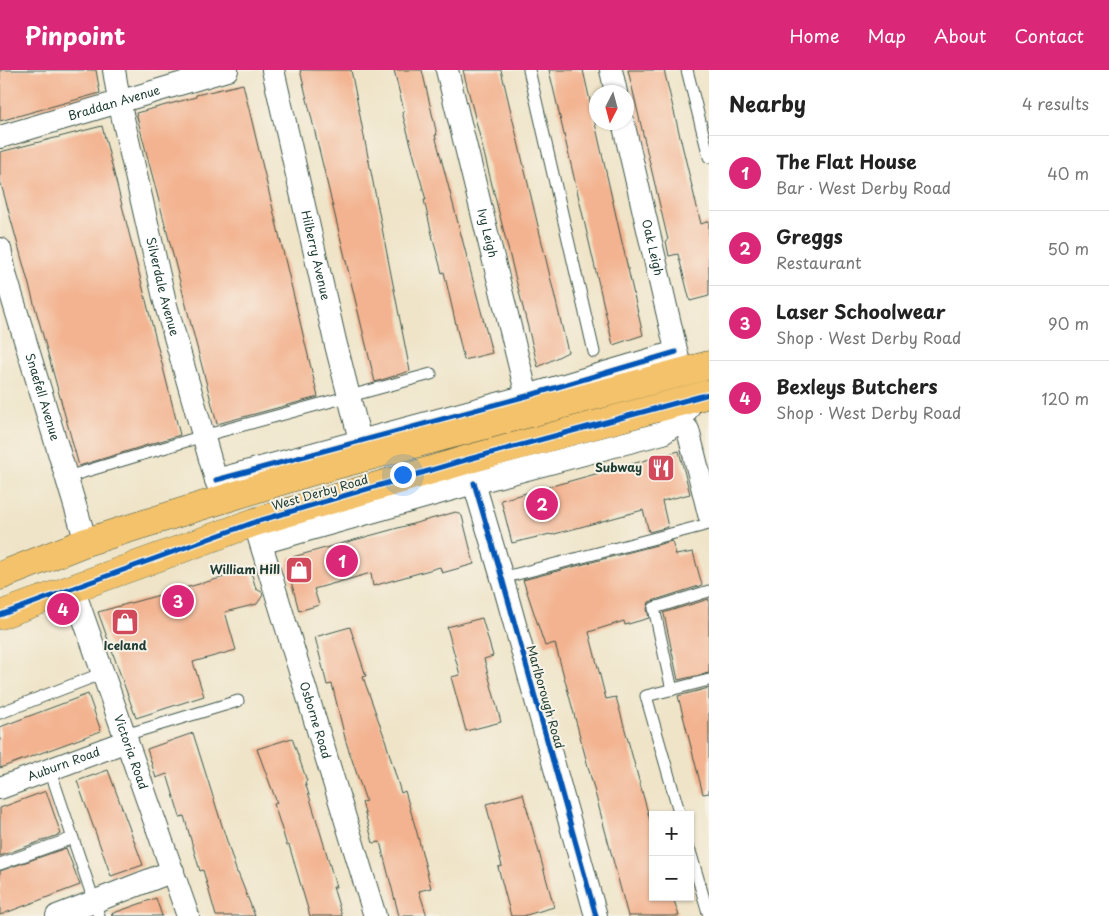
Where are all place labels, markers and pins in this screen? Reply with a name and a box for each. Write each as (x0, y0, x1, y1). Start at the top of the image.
restaurant icon: Subway (646, 453, 676, 483)
place label: Subway (595, 458, 642, 476)
pin: 2 (526, 485, 558, 523)
pin: 1 (326, 542, 358, 580)
shop icon: William Hill (284, 555, 314, 585)
place label: William Hill (210, 560, 280, 578)
pin: 3 (162, 582, 194, 620)
pin: 4 (47, 590, 79, 628)
shop icon: Iceland (110, 607, 140, 637)
place label: Iceland (103, 636, 147, 654)

